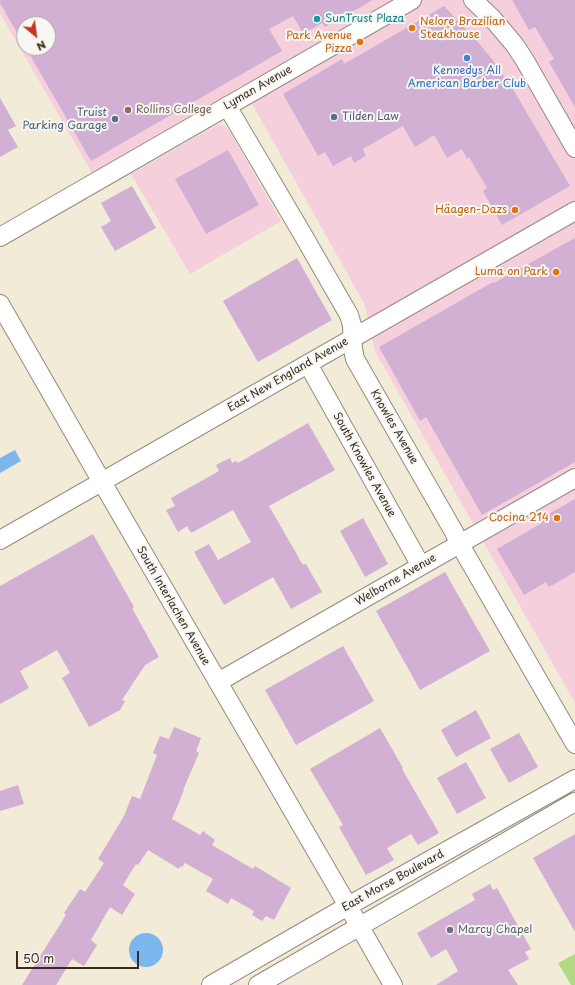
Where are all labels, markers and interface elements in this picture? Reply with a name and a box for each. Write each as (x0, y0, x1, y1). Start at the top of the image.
place label: SunTrust Plaza (325, 12, 404, 26)
marker: SunTrust Plaza (312, 14, 322, 24)
place label: Nelore Brazilian Steakhouse (420, 15, 505, 41)
north arrow (16, 16, 56, 56)
marker: Nelore Brazilian Steakhouse (407, 23, 417, 33)
place label: Park Avenue Pizza (286, 29, 352, 55)
text: N (34, 37, 50, 56)
marker: Park Avenue Pizza (355, 37, 365, 47)
marker: Kennedys All American Barber Club (462, 53, 472, 63)
street label: Lyman Avenue (222, 63, 294, 113)
place label: Kennedys All American Barber Club (408, 64, 526, 90)
place label: Rollins College (136, 103, 212, 117)
marker: Rollins College (123, 105, 133, 115)
place label: Truist Parking Garage (23, 106, 107, 132)
place label: Tilden Law (342, 110, 399, 124)
marker: Tilden Law (329, 112, 339, 122)
marker: Truist Parking Garage (110, 114, 120, 124)
place label: Häagen-Dazs (435, 203, 507, 217)
marker: Häagen-Dazs (510, 205, 520, 215)
place label: Luma on Park (475, 265, 548, 279)
marker: Luma on Park (551, 267, 561, 277)
street label: East New England Avenue (225, 335, 351, 415)
street label: Knowles Avenue (367, 388, 421, 466)
street label: South Knowles Avenue (330, 410, 398, 520)
place label: Cocina 214 (489, 511, 549, 525)
marker: Cocina 214 (552, 513, 562, 523)
street label: South Interlachen Avenue (134, 544, 212, 668)
street label: Welborne Avenue (353, 552, 439, 608)
street label: East Morse Boulevard (340, 847, 446, 915)
place label: Marcy Chapel (458, 923, 532, 937)
marker: Marcy Chapel (445, 925, 455, 935)
scale bar (18, 943, 141, 969)
text: 50 m (23, 949, 54, 967)

